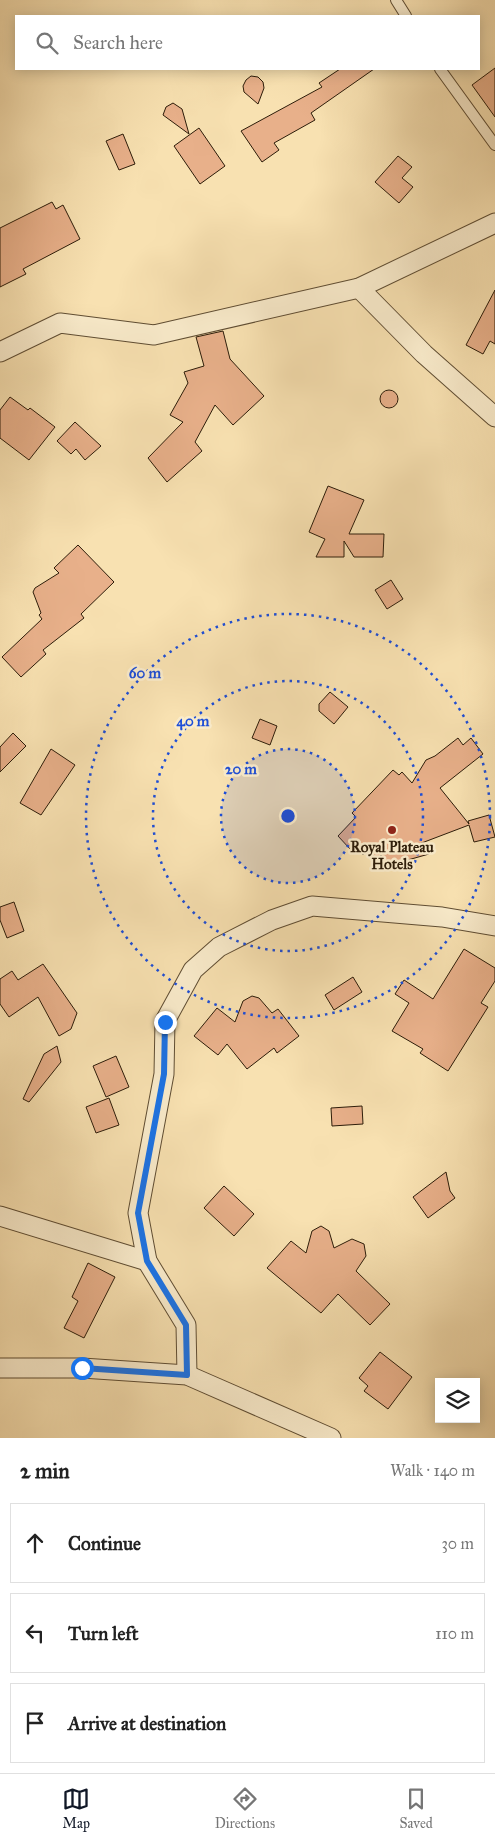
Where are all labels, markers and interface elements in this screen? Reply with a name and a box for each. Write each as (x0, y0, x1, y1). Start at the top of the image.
search box (15, 15, 480, 70)
icon: search (33, 29, 61, 57)
text: Search here (73, 31, 163, 54)
text: 60 m (129, 664, 162, 682)
text: 40 m (177, 712, 210, 731)
text: 20 m (225, 760, 257, 778)
centre of rings (279, 807, 297, 825)
marker: Royal Plateau Hotels (386, 824, 398, 836)
place label: Royal Plateau Hotels (350, 838, 434, 873)
route end (154, 1011, 177, 1034)
route start (71, 1357, 94, 1380)
map controls (435, 1378, 480, 1423)
button: layers (435, 1378, 480, 1423)
text: 2 min (20, 1458, 70, 1484)
text: Walk · 140 m (390, 1461, 475, 1480)
icon: ahead (21, 1529, 49, 1557)
text: Continue (68, 1532, 141, 1555)
text: 30 m (441, 1534, 474, 1553)
icon: left (21, 1619, 49, 1647)
text: Turn left (68, 1622, 138, 1645)
text: 110 m (435, 1624, 474, 1643)
icon: arrive (21, 1709, 49, 1737)
text: Arrive at destination (68, 1712, 226, 1735)
tab: Map (62, 1785, 90, 1832)
tab: Directions (215, 1785, 275, 1832)
tab: Saved (400, 1785, 433, 1832)

